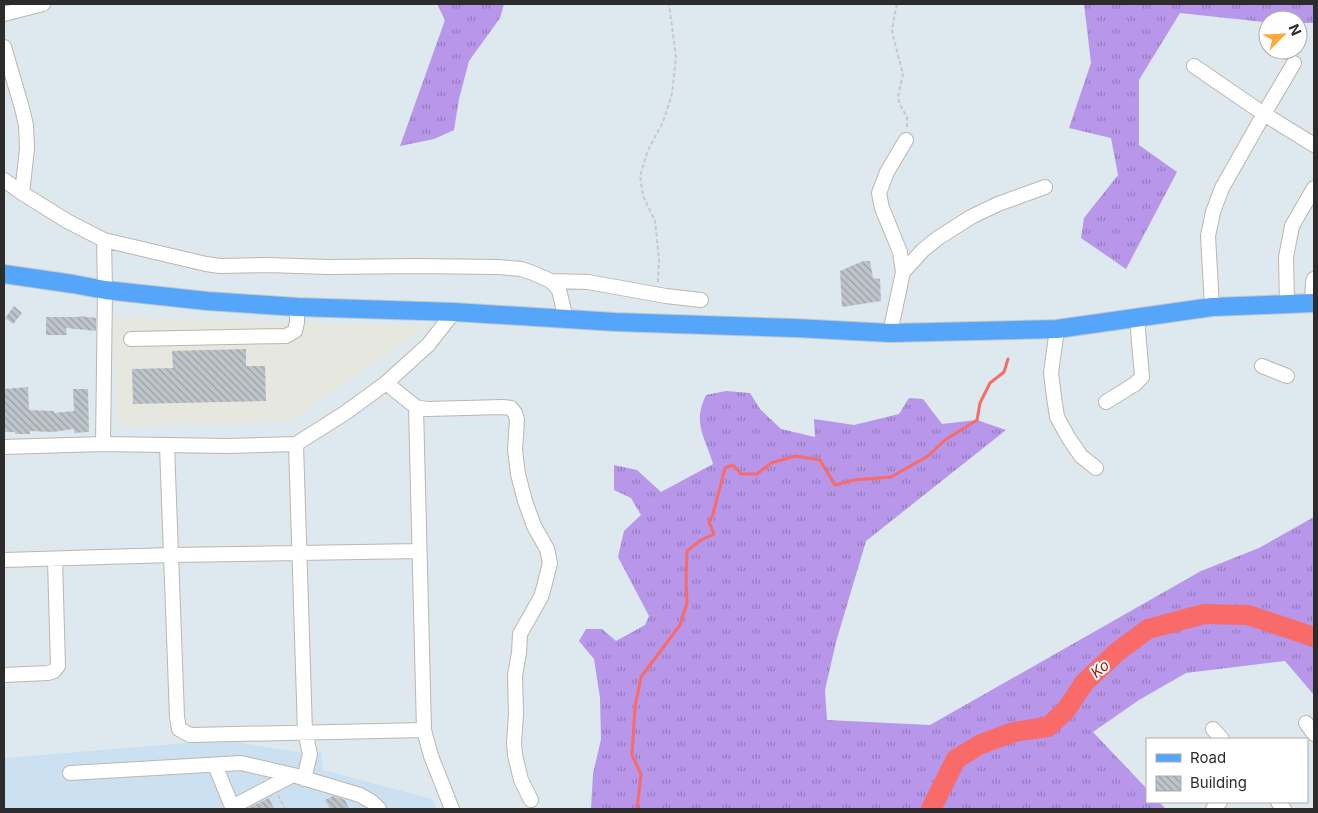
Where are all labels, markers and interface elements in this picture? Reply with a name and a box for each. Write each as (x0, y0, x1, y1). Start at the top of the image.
north arrow (1258, 10, 1308, 60)
text: N (1285, 21, 1305, 38)
water label: Ko (1086, 655, 1113, 682)
legend (1146, 738, 1308, 803)
text: Road (1190, 748, 1226, 767)
text: Building (1190, 773, 1247, 792)

